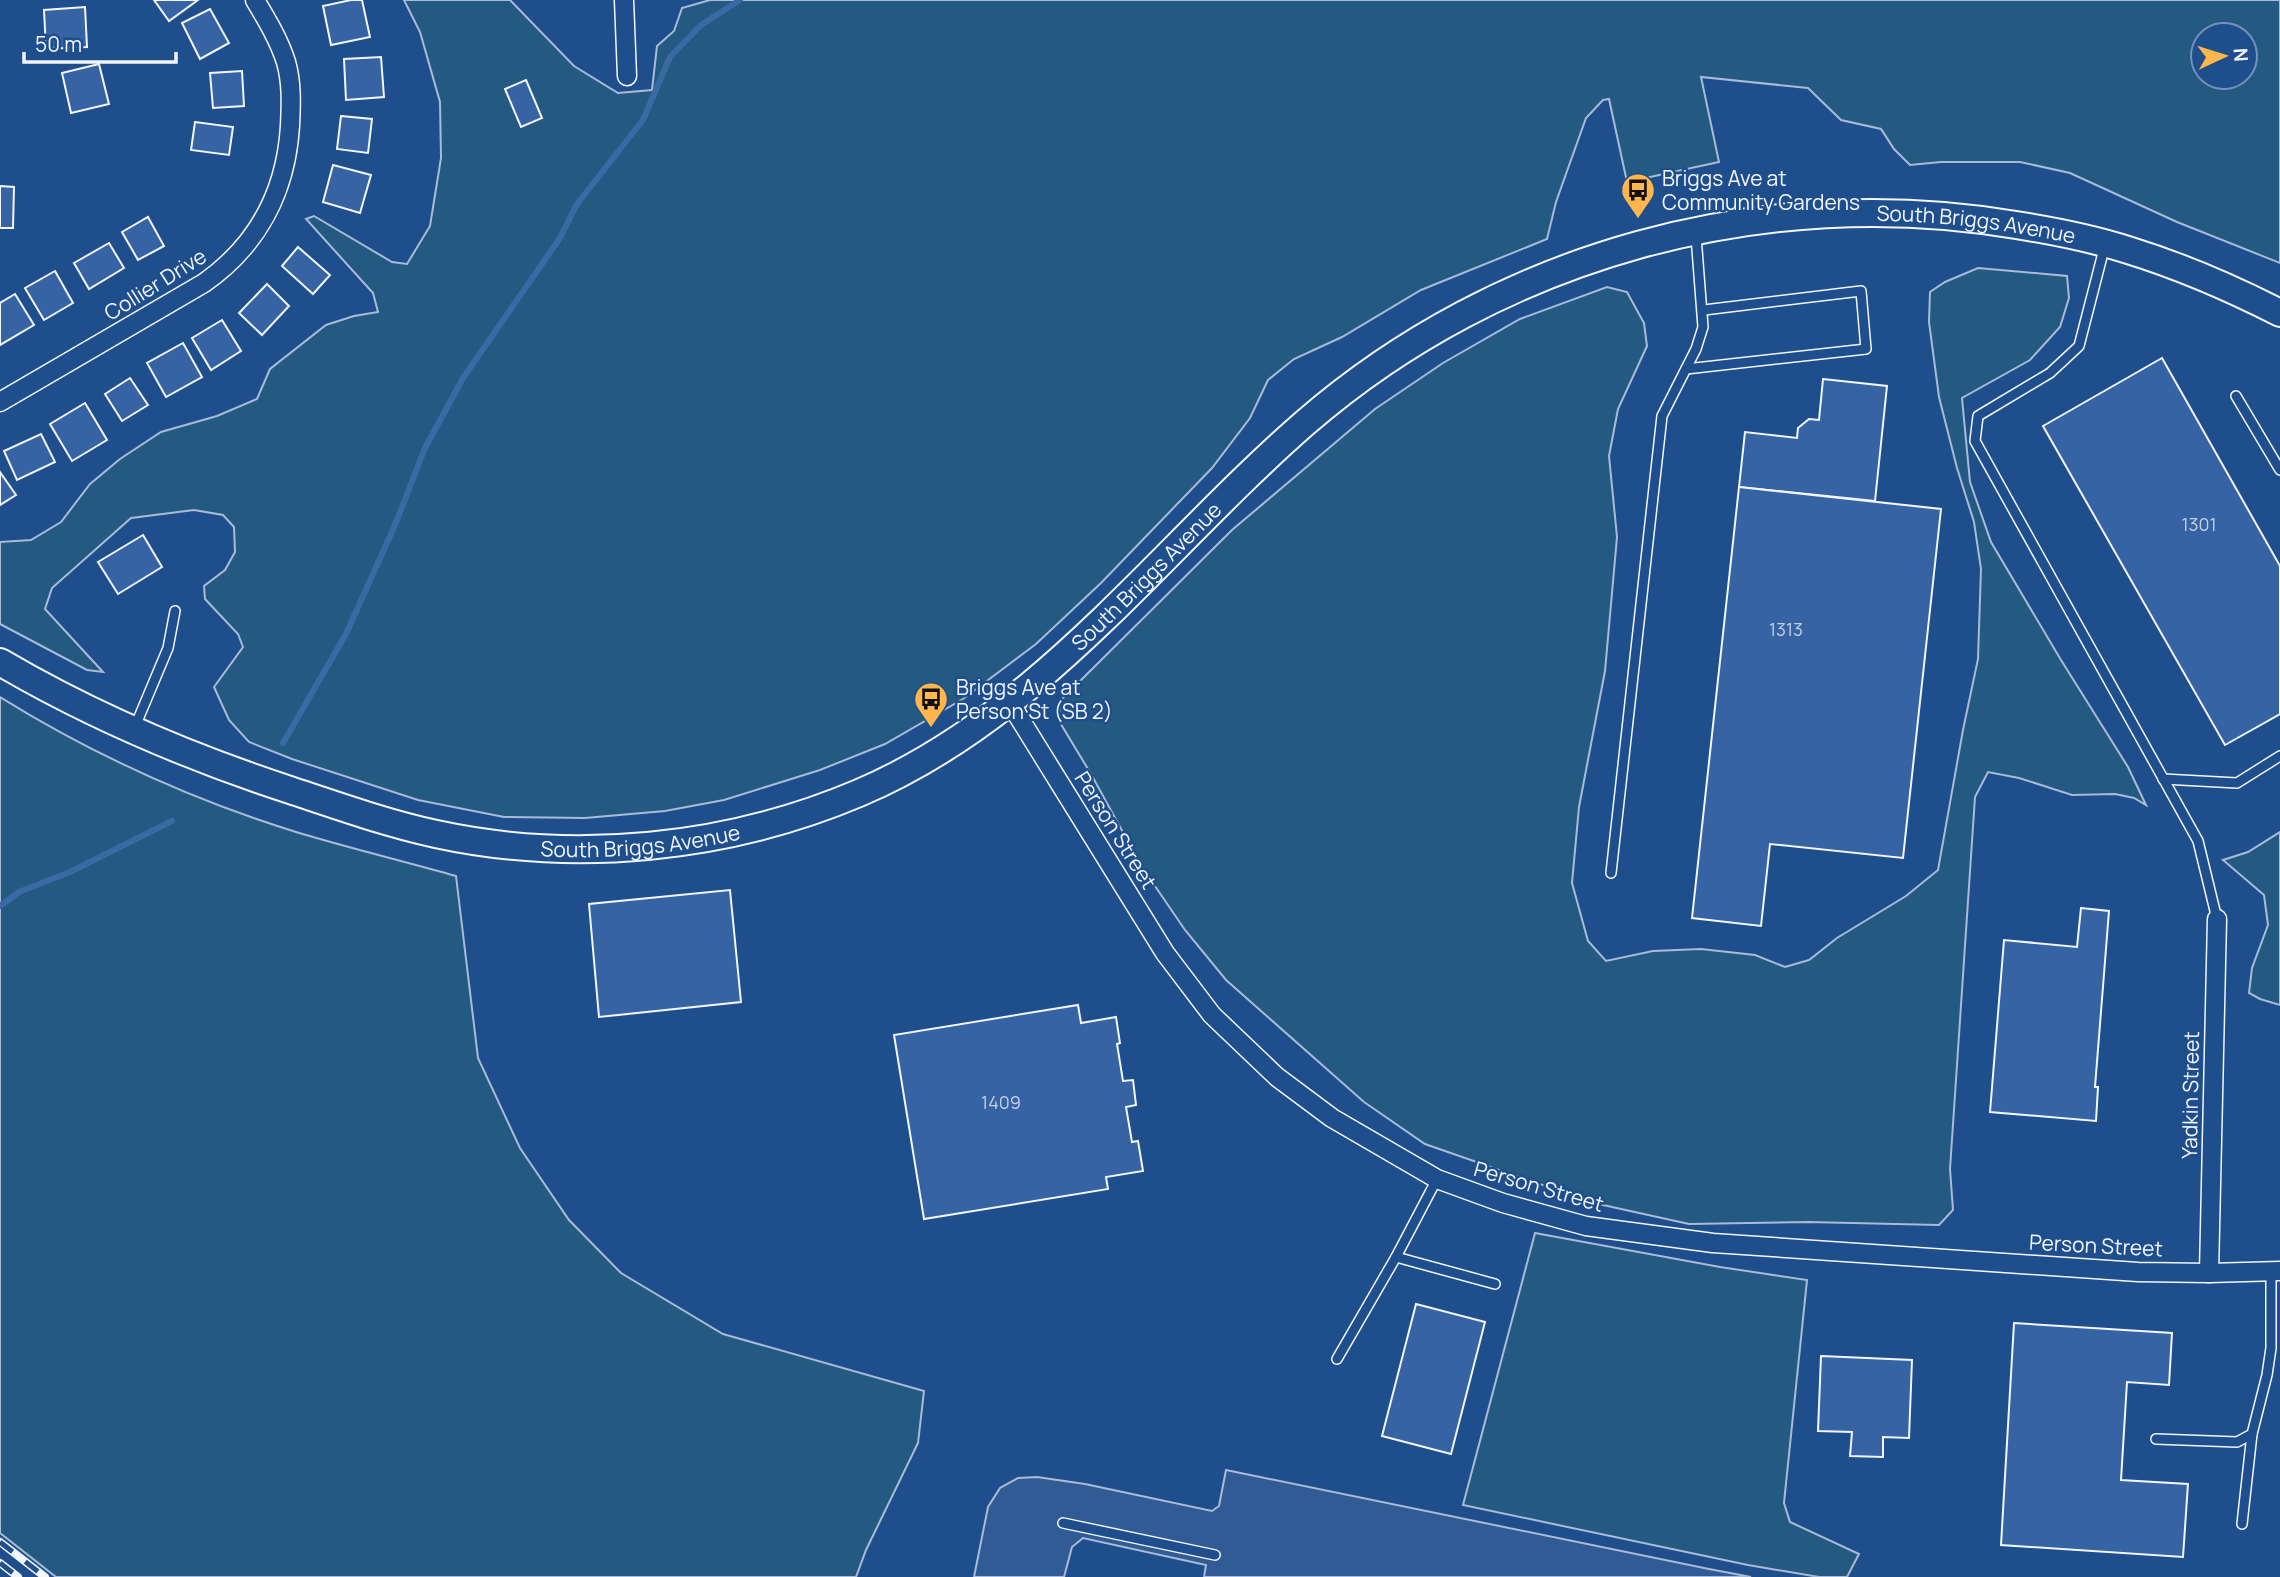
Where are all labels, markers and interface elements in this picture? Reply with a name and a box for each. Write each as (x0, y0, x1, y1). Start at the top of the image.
scale bar (24, 21, 177, 65)
north arrow (2189, 21, 2259, 91)
text: 50 m (35, 30, 82, 58)
text: N (2228, 47, 2254, 63)
place label: Briggs Ave at Community Gardens (1662, 164, 1860, 216)
bus stop icon: Briggs Ave at Community Gardens (1619, 171, 1657, 220)
street label: South Briggs Avenue (1876, 199, 2078, 250)
street label: Collier Drive (99, 242, 211, 326)
street label: South Briggs Avenue (1065, 496, 1227, 657)
house number: 1301 (2182, 512, 2216, 536)
house number: 1313 (1769, 617, 1803, 641)
place label: Briggs Ave at Person St (SB 2) (956, 673, 1113, 725)
bus stop icon: Briggs Ave at Person St (SB 2) (912, 680, 950, 729)
street label: Person Street (1069, 766, 1163, 894)
street label: South Briggs Avenue (540, 818, 743, 863)
street label: Yadkin Street (2175, 1031, 2205, 1159)
house number: 1409 (981, 1090, 1021, 1114)
street label: Person Street (1471, 1154, 1607, 1218)
street label: Person Street (2028, 1228, 2164, 1262)

